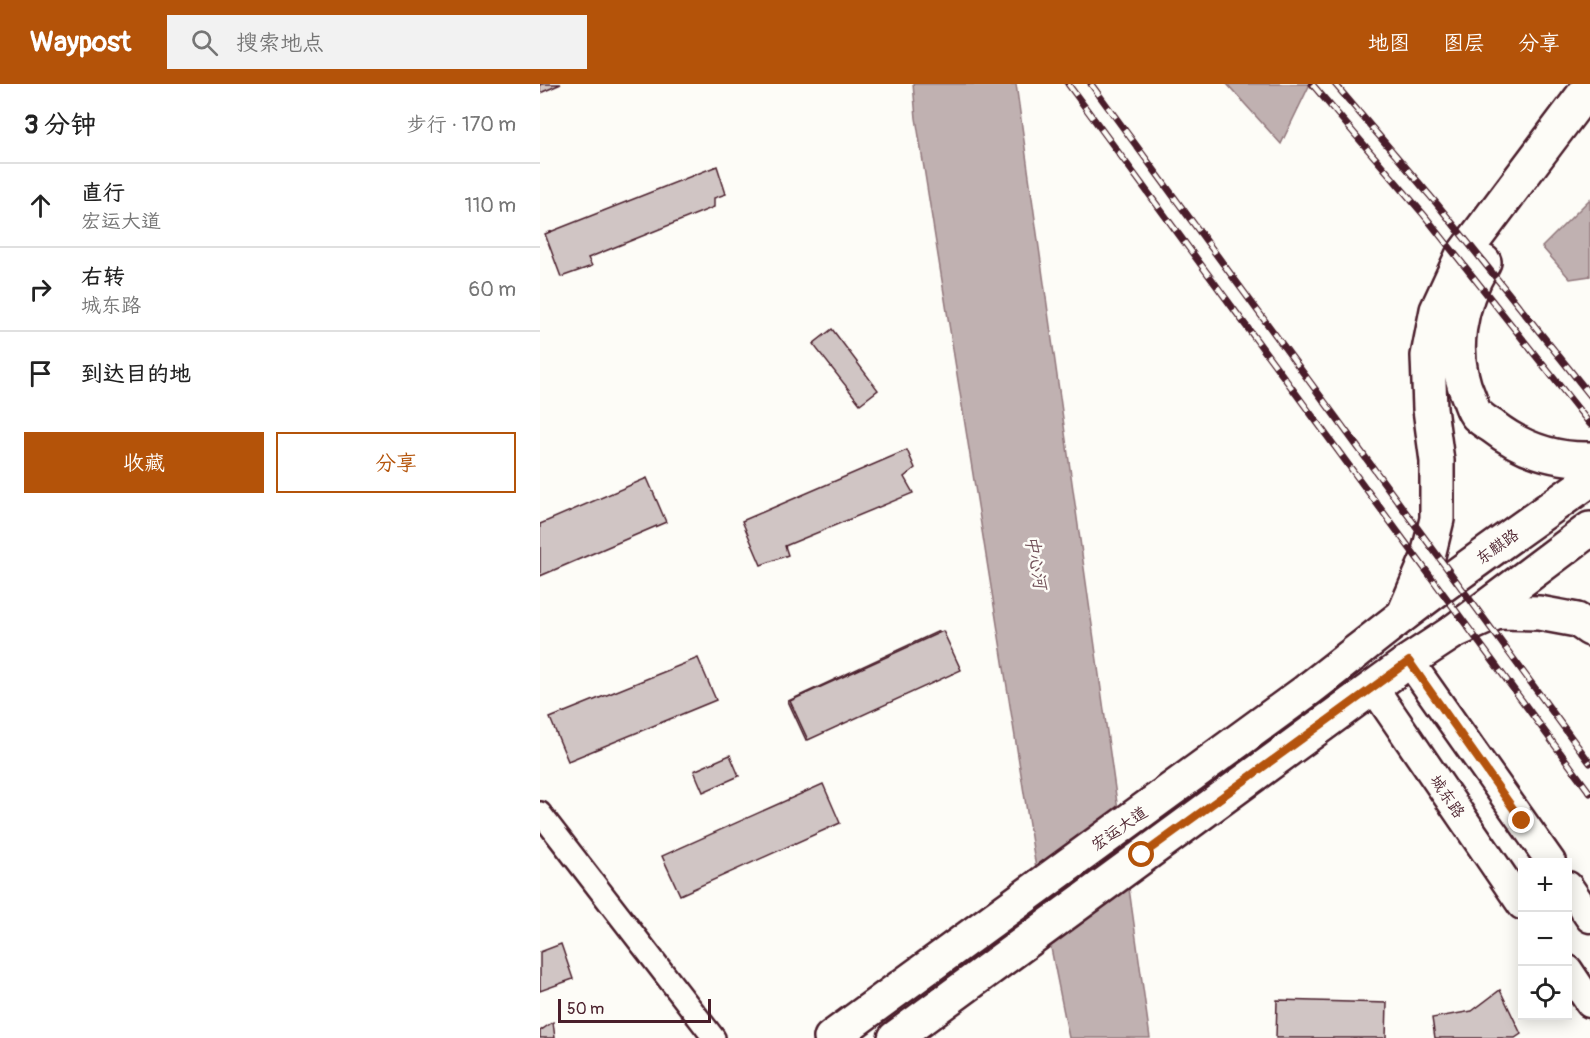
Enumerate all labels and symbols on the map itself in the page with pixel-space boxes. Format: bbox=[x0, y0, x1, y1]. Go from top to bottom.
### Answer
street label: 东麒路 bbox=[1472, 525, 1523, 569]
water label: 中心河 bbox=[1019, 534, 1052, 594]
street label: 城东路 bbox=[1425, 771, 1469, 822]
street label: 宏运大道 bbox=[1088, 802, 1152, 855]
route end bbox=[1508, 807, 1534, 833]
route start bbox=[1128, 841, 1154, 867]
scale bar bbox=[558, 996, 711, 1024]

